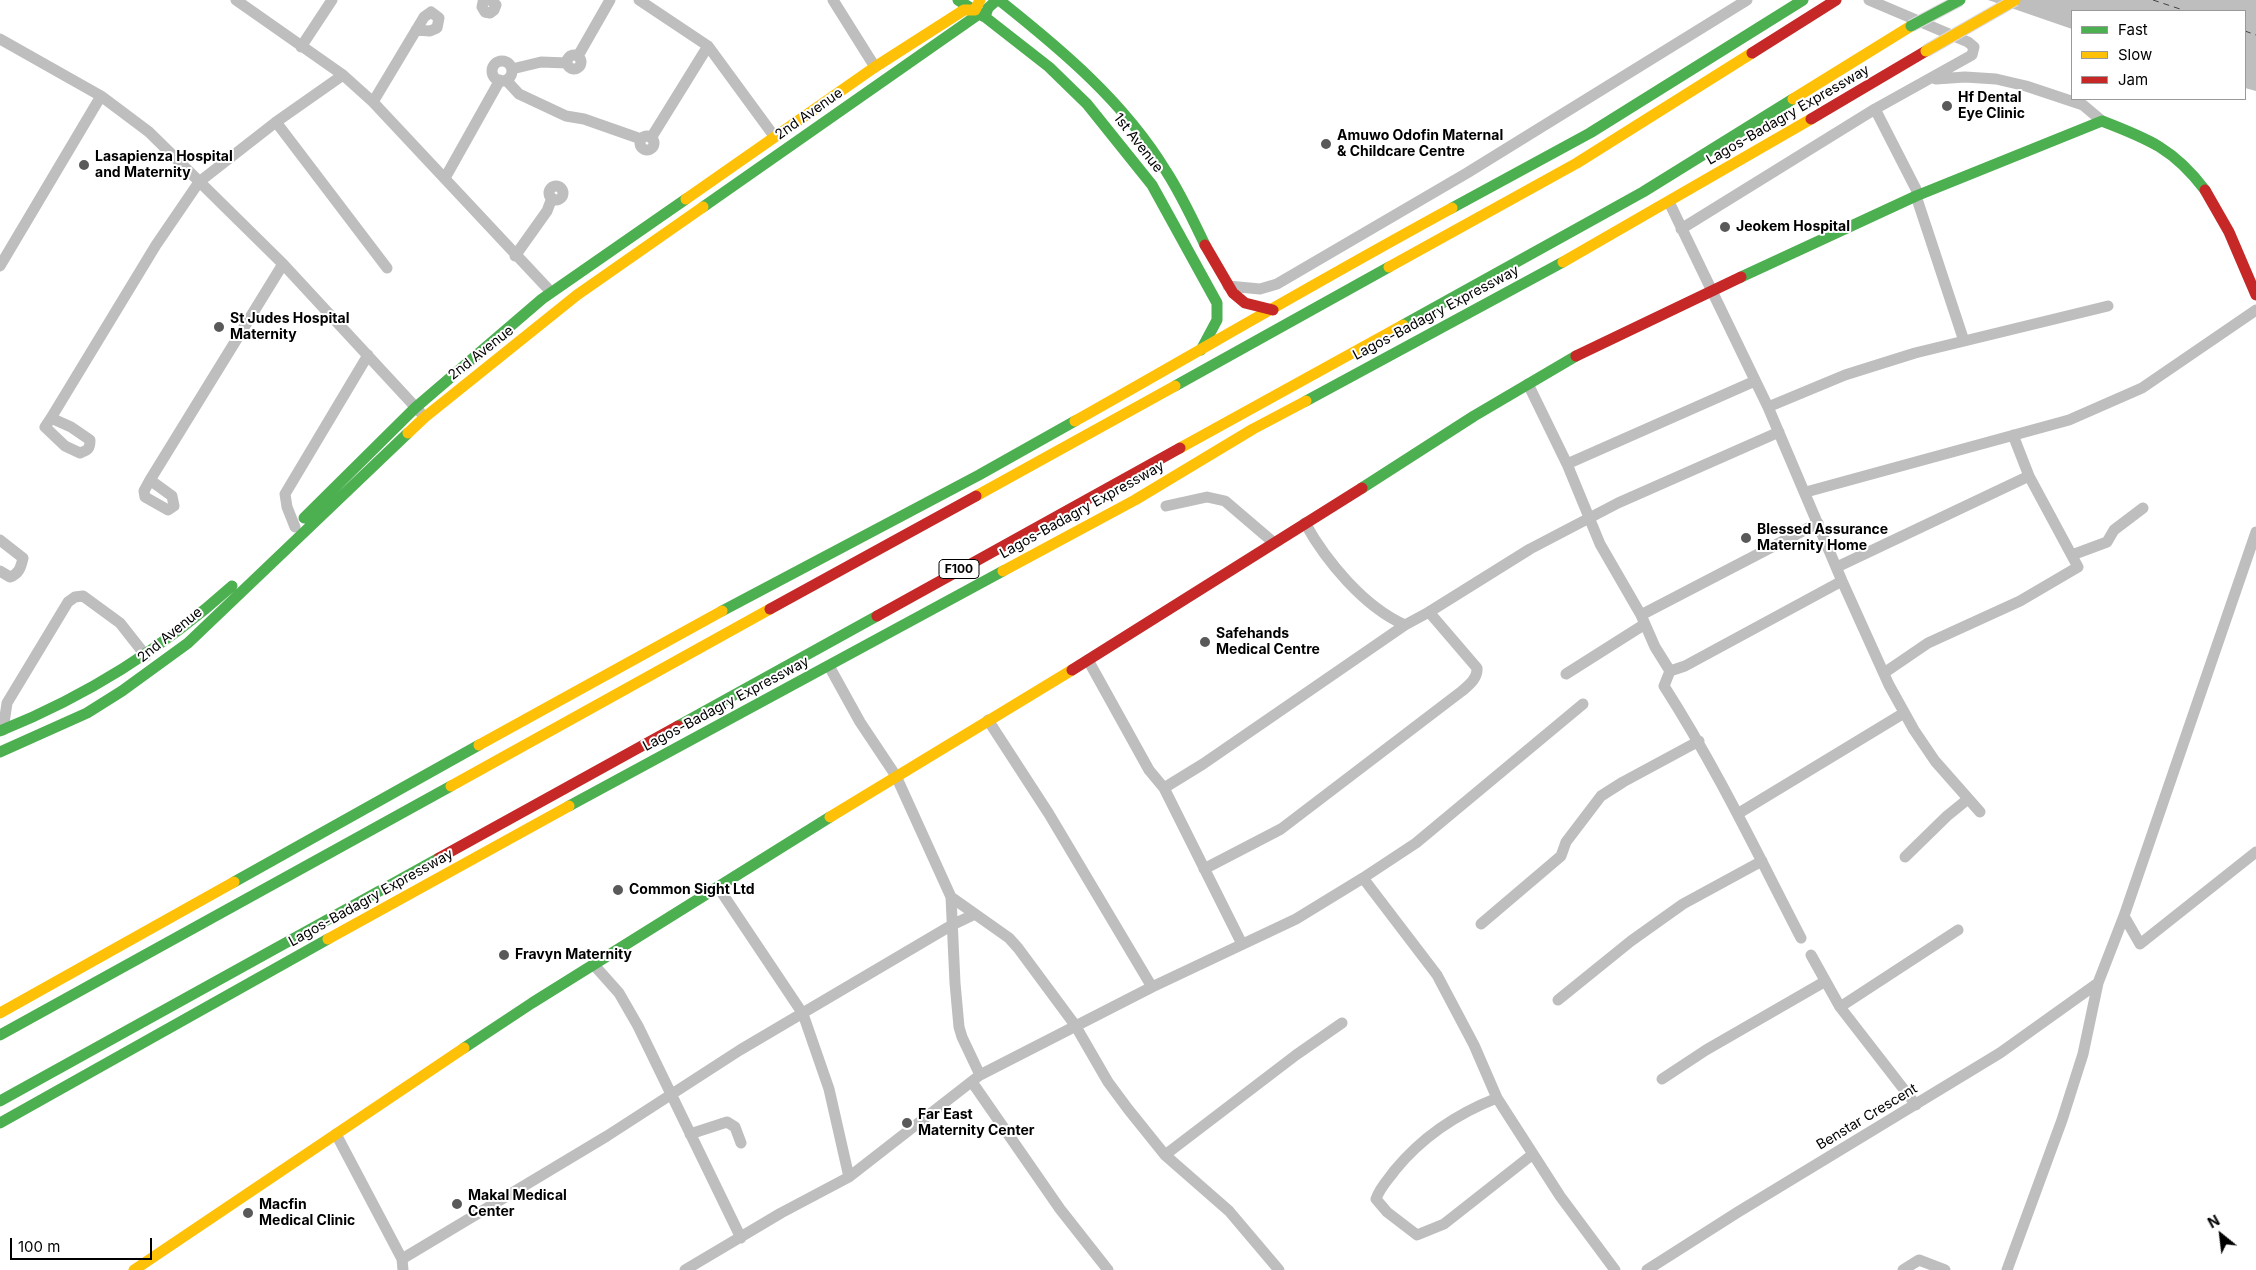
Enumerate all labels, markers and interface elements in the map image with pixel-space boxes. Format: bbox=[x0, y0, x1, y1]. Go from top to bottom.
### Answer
legend bbox=[2071, 10, 2246, 100]
text: Fast bbox=[2118, 20, 2148, 39]
text: Slow bbox=[2118, 45, 2152, 64]
street label: Lagos-Badagry Expressway bbox=[1703, 61, 1873, 169]
text: Jam bbox=[2118, 70, 2148, 89]
street label: 2nd Avenue bbox=[772, 85, 846, 143]
place label: Hf Dental Eye Clinic bbox=[1958, 90, 2025, 122]
marker: Hf Dental Eye Clinic bbox=[1940, 99, 1954, 113]
street label: 1st Avenue bbox=[1110, 110, 1166, 176]
place label: Amuwo Odofin Maternal & Childcare Centre bbox=[1337, 128, 1503, 160]
marker: Amuwo Odofin Maternal & Childcare Centre bbox=[1319, 137, 1333, 151]
place label: Lasapienza Hospital and Maternity bbox=[95, 149, 233, 182]
marker: Lasapienza Hospital and Maternity bbox=[77, 158, 91, 172]
place label: Jeokem Hospital bbox=[1736, 219, 1850, 235]
marker: Jeokem Hospital bbox=[1718, 220, 1732, 234]
street label: Lagos-Badagry Expressway bbox=[1350, 262, 1522, 364]
place label: St Judes Hospital Maternity bbox=[230, 311, 349, 344]
marker: St Judes Hospital Maternity bbox=[212, 320, 226, 334]
street label: 2nd Avenue bbox=[445, 322, 517, 384]
street label: Lagos-Badagry Expressway bbox=[997, 458, 1167, 562]
place label: Blessed Assurance Maternity Home bbox=[1757, 522, 1888, 554]
marker: Blessed Assurance Maternity Home bbox=[1739, 531, 1753, 545]
road number: F100 bbox=[939, 560, 979, 578]
street label: 2nd Avenue bbox=[134, 604, 206, 666]
place label: Safehands Medical Centre bbox=[1216, 626, 1320, 658]
marker: Safehands Medical Centre bbox=[1198, 635, 1212, 649]
street label: Lagos-Badagry Expressway bbox=[640, 653, 812, 755]
street label: Lagos-Badagry Expressway bbox=[286, 846, 456, 950]
place label: Common Sight Ltd bbox=[629, 882, 754, 898]
marker: Common Sight Ltd bbox=[611, 883, 625, 897]
place label: Fravyn Maternity bbox=[515, 947, 632, 963]
marker: Fravyn Maternity bbox=[497, 948, 511, 962]
street label: Benstar Crescent bbox=[1814, 1080, 1920, 1154]
place label: Far East Maternity Center bbox=[918, 1107, 1034, 1140]
marker: Far East Maternity Center bbox=[900, 1116, 914, 1130]
place label: Makal Medical Center bbox=[468, 1188, 567, 1220]
place label: Macfin Medical Clinic bbox=[259, 1197, 355, 1230]
marker: Makal Medical Center bbox=[450, 1197, 464, 1211]
marker: Macfin Medical Clinic bbox=[241, 1206, 255, 1220]
north arrow bbox=[2196, 1210, 2246, 1260]
text: N bbox=[2205, 1211, 2222, 1231]
scale bar bbox=[12, 1228, 155, 1260]
text: 100 m bbox=[18, 1237, 60, 1256]

